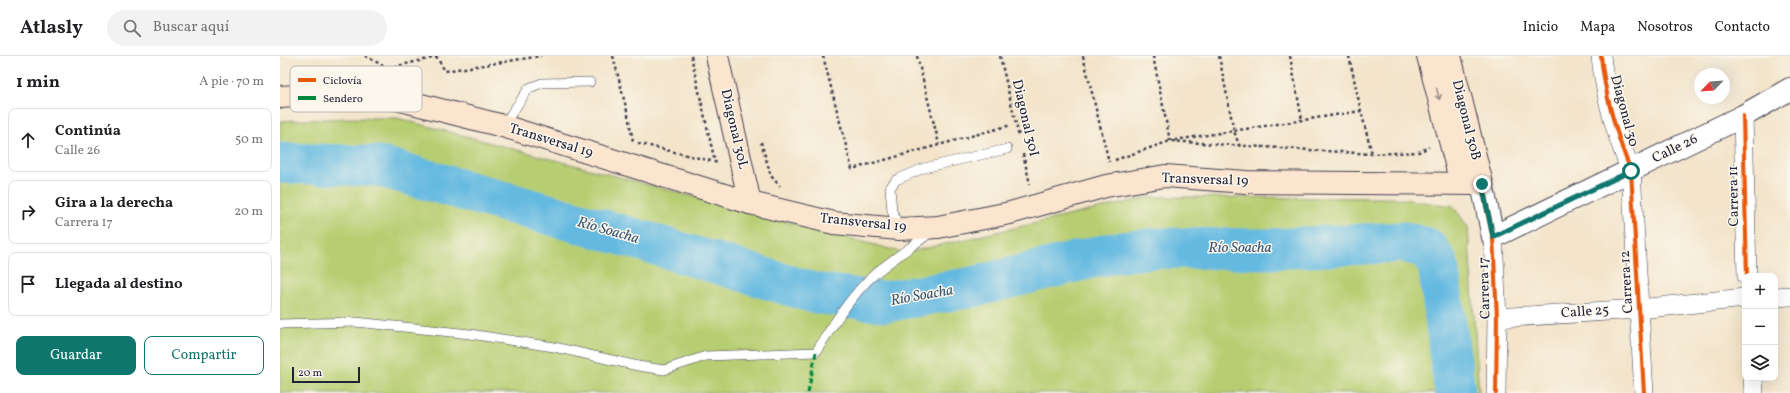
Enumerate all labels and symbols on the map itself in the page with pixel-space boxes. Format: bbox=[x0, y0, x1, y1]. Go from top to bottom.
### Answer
legend bbox=[290, 66, 422, 112]
north arrow bbox=[1694, 68, 1730, 104]
street label: Diagonal 30 bbox=[1605, 73, 1643, 149]
text: Ciclovía bbox=[323, 74, 362, 89]
street label: Diagonal 30I bbox=[1007, 78, 1043, 158]
street label: Diagonal 30B bbox=[1447, 78, 1485, 162]
street label: Diagonal 30L bbox=[716, 87, 752, 171]
one-way arrow bbox=[1435, 87, 1442, 100]
text: Sendero bbox=[323, 92, 363, 107]
street label: Transversal 19 bbox=[507, 119, 595, 163]
street label: Calle 26 bbox=[1649, 130, 1701, 168]
route start bbox=[1622, 162, 1640, 180]
street label: Carrera 11 bbox=[1724, 165, 1744, 227]
street label: Transversal 19 bbox=[1161, 169, 1249, 191]
route end bbox=[1473, 175, 1491, 193]
street label: Transversal 19 bbox=[819, 209, 907, 237]
water label: Río Soacha bbox=[575, 212, 641, 250]
water label: Río Soacha bbox=[1208, 238, 1272, 259]
street label: Carrera 12 bbox=[1616, 250, 1638, 314]
street label: Carrera 17 bbox=[1474, 256, 1496, 319]
water label: Río Soacha bbox=[889, 280, 955, 312]
street label: Calle 25 bbox=[1560, 301, 1610, 323]
scale bar bbox=[292, 365, 360, 384]

